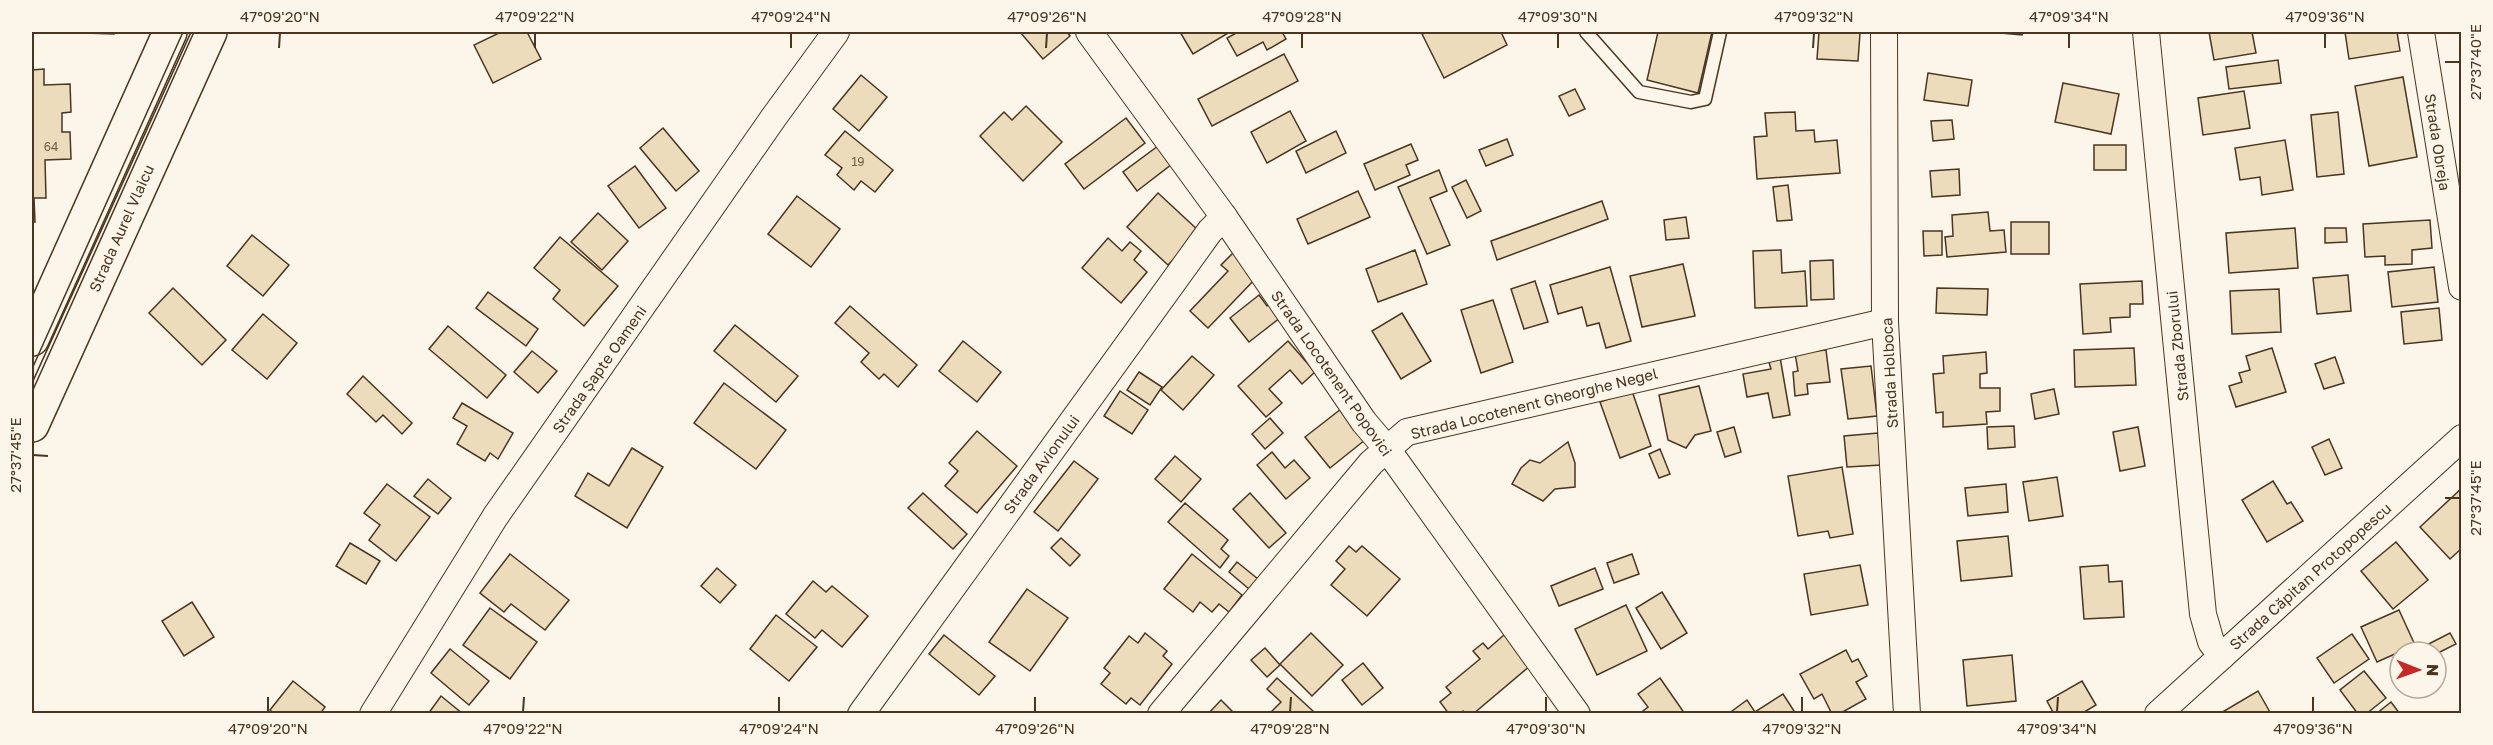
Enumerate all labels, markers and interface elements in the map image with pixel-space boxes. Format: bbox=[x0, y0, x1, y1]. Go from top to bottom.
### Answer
text: 47°09'20"N bbox=[240, 7, 320, 25]
text: 47°09'22"N bbox=[495, 7, 575, 25]
text: 47°09'24"N bbox=[751, 7, 831, 25]
text: 47°09'26"N bbox=[1007, 7, 1087, 25]
text: 47°09'28"N bbox=[1262, 7, 1342, 25]
text: 47°09'30"N bbox=[1518, 7, 1598, 25]
text: 47°09'32"N bbox=[1774, 7, 1854, 25]
text: 47°09'34"N bbox=[2029, 7, 2109, 25]
text: 47°09'36"N bbox=[2285, 7, 2365, 25]
text: 27°37'40"E bbox=[2466, 24, 2484, 100]
street label: Strada Obreja bbox=[2421, 92, 2455, 192]
house number: 64 bbox=[44, 139, 58, 154]
house number: 19 bbox=[851, 154, 865, 169]
street label: Strada Aurel Vlaicu bbox=[85, 162, 157, 294]
street label: Strada Locotenent Popovici bbox=[1268, 287, 1396, 459]
street label: Strada Zborului bbox=[2162, 290, 2192, 402]
street label: Strada Șapte Oameni bbox=[548, 302, 650, 436]
street label: Strada Holboca bbox=[1877, 317, 1901, 429]
street label: Strada Locotenent Gheorghe Negel bbox=[1409, 364, 1660, 442]
street label: Strada Avionului bbox=[999, 411, 1083, 517]
text: 27°37'45"E bbox=[6, 417, 24, 493]
text: 27°37'45"E bbox=[2466, 460, 2484, 536]
street label: Strada Căpitan Protopopescu bbox=[2226, 499, 2394, 653]
north arrow bbox=[2388, 640, 2448, 700]
text: N bbox=[2423, 664, 2443, 677]
text: 47°09'20"N bbox=[228, 719, 308, 737]
text: 47°09'22"N bbox=[483, 719, 563, 737]
text: 47°09'24"N bbox=[739, 719, 819, 737]
text: 47°09'26"N bbox=[995, 719, 1075, 737]
text: 47°09'28"N bbox=[1250, 719, 1330, 737]
text: 47°09'30"N bbox=[1506, 719, 1586, 737]
text: 47°09'32"N bbox=[1762, 719, 1842, 737]
text: 47°09'34"N bbox=[2017, 719, 2097, 737]
text: 47°09'36"N bbox=[2273, 719, 2353, 737]

